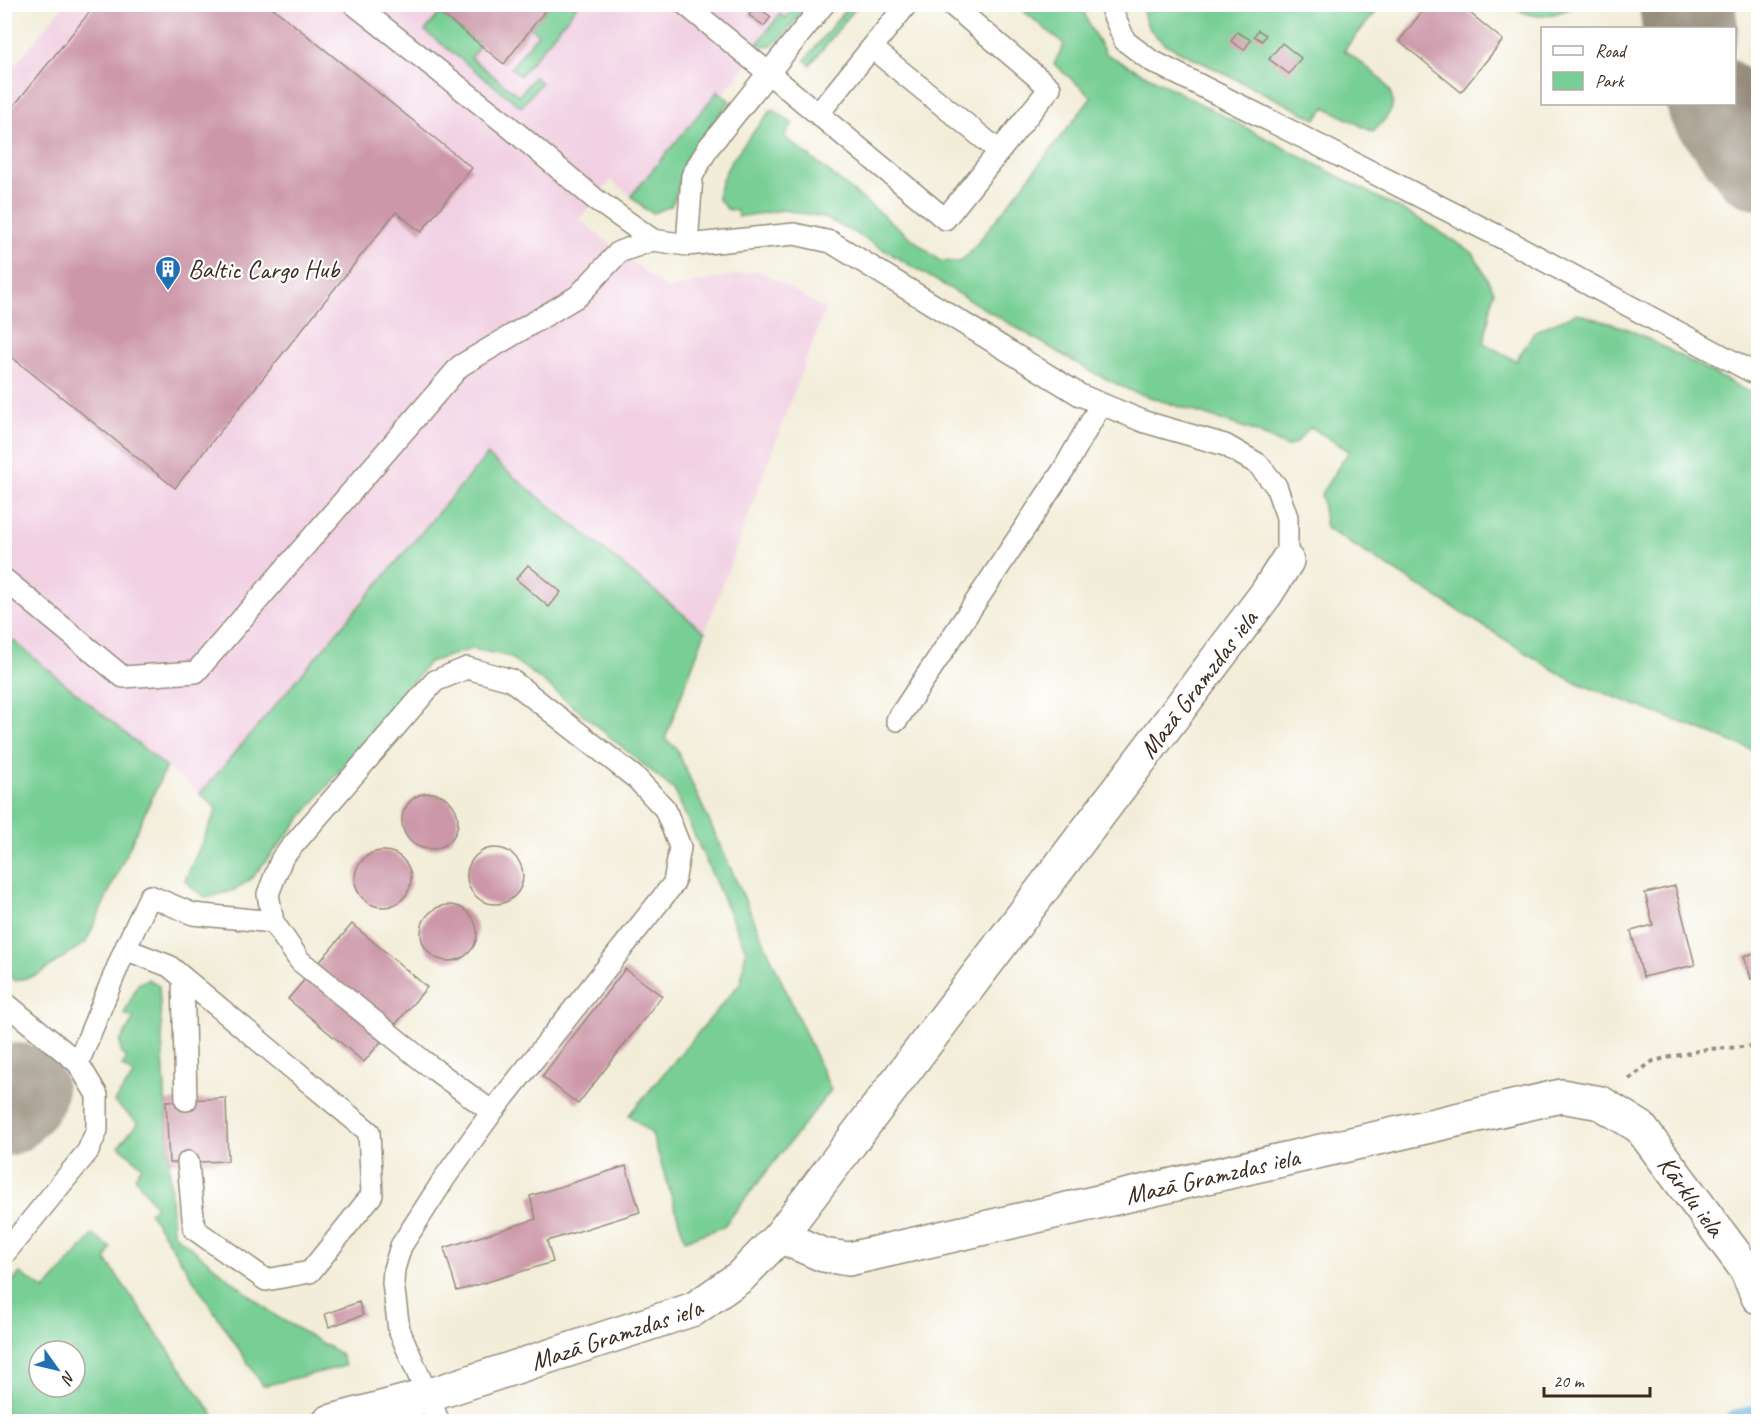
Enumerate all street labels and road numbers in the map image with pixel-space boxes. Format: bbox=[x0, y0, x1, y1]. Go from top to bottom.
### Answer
street label: Mazā Gramzdas iela bbox=[1132, 602, 1266, 765]
street label: Mazā Gramzdas iela bbox=[1122, 1140, 1304, 1212]
street label: Kārklu iela bbox=[1650, 1149, 1733, 1244]
street label: Mazā Gramzdas iela bbox=[527, 1291, 710, 1378]

